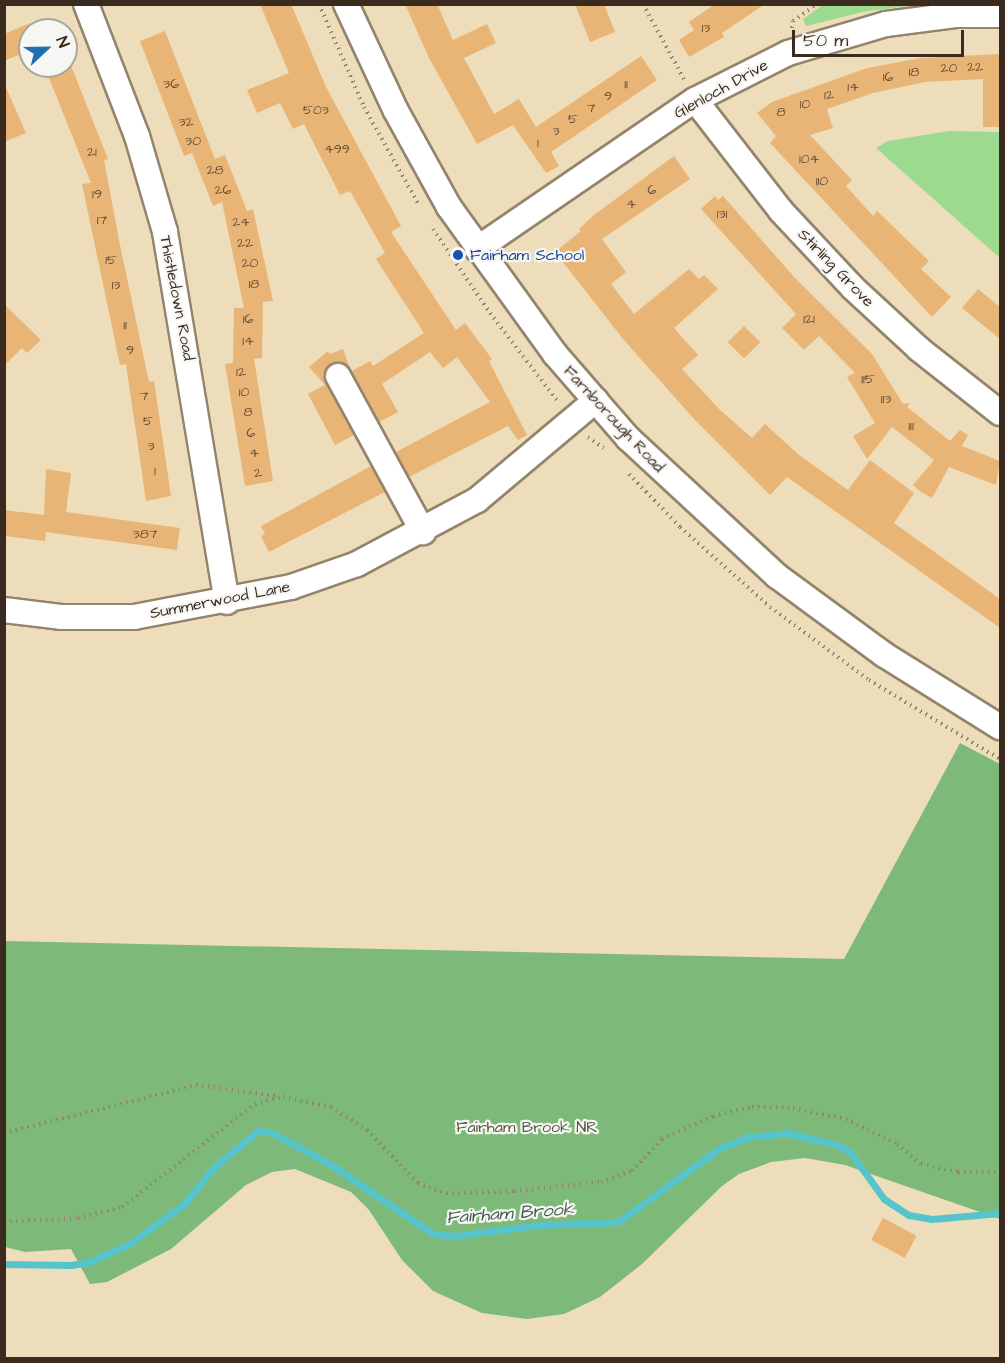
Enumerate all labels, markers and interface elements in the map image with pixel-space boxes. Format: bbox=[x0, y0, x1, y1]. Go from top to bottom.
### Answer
north arrow bbox=[18, 18, 78, 78]
scale bar bbox=[795, 18, 968, 56]
house number: 13 bbox=[702, 20, 710, 36]
text: 50 m bbox=[803, 28, 848, 53]
text: N bbox=[51, 33, 75, 51]
street label: Glenloch Drive bbox=[671, 55, 771, 123]
house number: 22 bbox=[967, 59, 983, 75]
house number: 20 bbox=[941, 60, 957, 76]
house number: 18 bbox=[909, 64, 919, 80]
house number: 16 bbox=[883, 69, 893, 85]
house number: 36 bbox=[163, 76, 179, 92]
house number: 11 bbox=[624, 76, 628, 92]
house number: 14 bbox=[847, 79, 859, 95]
house number: 12 bbox=[824, 87, 834, 103]
house number: 9 bbox=[604, 88, 612, 104]
house number: 10 bbox=[800, 96, 810, 112]
house number: 7 bbox=[587, 100, 595, 116]
house number: 503 bbox=[303, 102, 329, 118]
house number: 8 bbox=[776, 104, 786, 120]
house number: 5 bbox=[568, 111, 578, 127]
house number: 32 bbox=[178, 114, 194, 130]
house number: 3 bbox=[552, 123, 560, 139]
house number: 30 bbox=[185, 133, 201, 149]
house number: 1 bbox=[537, 135, 539, 151]
house number: 499 bbox=[324, 141, 350, 157]
house number: 21 bbox=[87, 144, 97, 160]
house number: 104 bbox=[799, 151, 819, 167]
house number: 28 bbox=[206, 162, 224, 178]
house number: 110 bbox=[816, 173, 828, 189]
house number: 26 bbox=[215, 182, 231, 198]
house number: 6 bbox=[648, 182, 656, 198]
house number: 19 bbox=[92, 186, 102, 202]
house number: 4 bbox=[626, 196, 636, 212]
house number: 131 bbox=[717, 206, 727, 222]
house number: 17 bbox=[97, 212, 107, 228]
house number: 24 bbox=[232, 214, 250, 230]
street label: Stirling Grove bbox=[794, 225, 878, 311]
street label: Thistledown Road bbox=[155, 234, 199, 362]
house number: 22 bbox=[237, 235, 253, 251]
place label: Fairham School bbox=[470, 245, 584, 265]
marker: Fairham School bbox=[451, 248, 465, 262]
house number: 15 bbox=[105, 252, 117, 268]
house number: 20 bbox=[242, 255, 258, 271]
house number: 18 bbox=[249, 276, 259, 292]
house number: 13 bbox=[112, 277, 120, 293]
house number: 16 bbox=[243, 311, 253, 327]
house number: 121 bbox=[803, 311, 815, 327]
house number: 11 bbox=[123, 317, 127, 333]
house number: 14 bbox=[242, 333, 254, 349]
house number: 9 bbox=[126, 342, 134, 358]
street label: Farnborough Road bbox=[559, 362, 669, 476]
house number: 12 bbox=[236, 364, 246, 380]
house number: 115 bbox=[861, 371, 875, 387]
house number: 10 bbox=[239, 384, 249, 400]
house number: 7 bbox=[140, 388, 148, 404]
house number: 113 bbox=[881, 391, 891, 407]
house number: 8 bbox=[243, 404, 253, 420]
house number: 5 bbox=[143, 413, 153, 429]
house number: 111 bbox=[908, 418, 914, 434]
house number: 6 bbox=[247, 425, 255, 441]
house number: 3 bbox=[147, 438, 155, 454]
house number: 4 bbox=[249, 445, 259, 461]
house number: 1 bbox=[154, 463, 156, 479]
house number: 2 bbox=[254, 465, 262, 481]
house number: 387 bbox=[133, 526, 157, 542]
street label: Summerwood Lane bbox=[148, 577, 292, 623]
park label: Fairham Brook NR bbox=[456, 1117, 598, 1137]
water label: Fairham Brook bbox=[446, 1199, 574, 1229]

